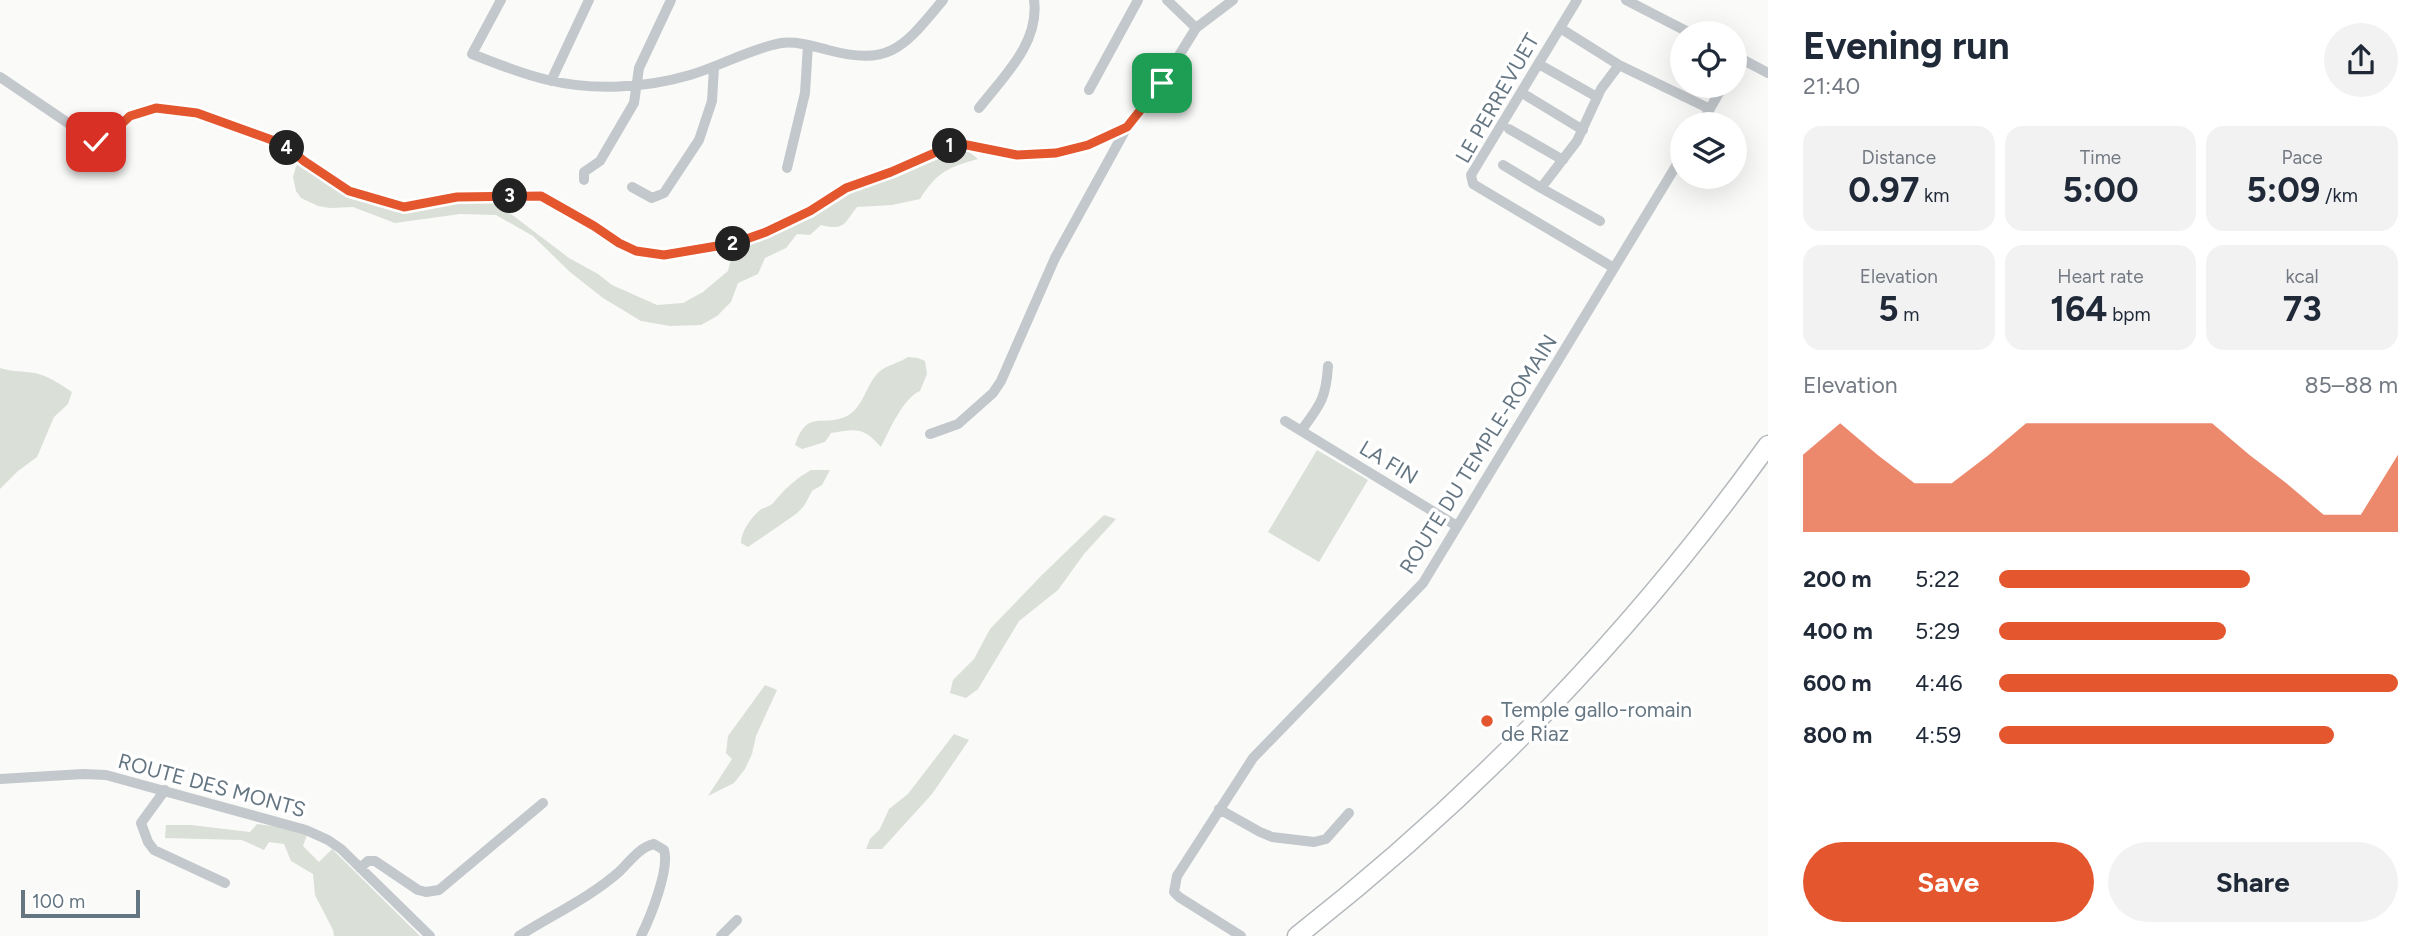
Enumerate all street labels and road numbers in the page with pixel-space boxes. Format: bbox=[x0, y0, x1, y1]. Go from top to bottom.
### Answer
street label: LE PERREVUET bbox=[1450, 28, 1544, 167]
street label: ROUTE DU TEMPLE-ROMAIN bbox=[1394, 330, 1562, 578]
street label: LA FIN bbox=[1355, 435, 1423, 489]
street label: ROUTE DES MONTS bbox=[116, 748, 308, 822]

